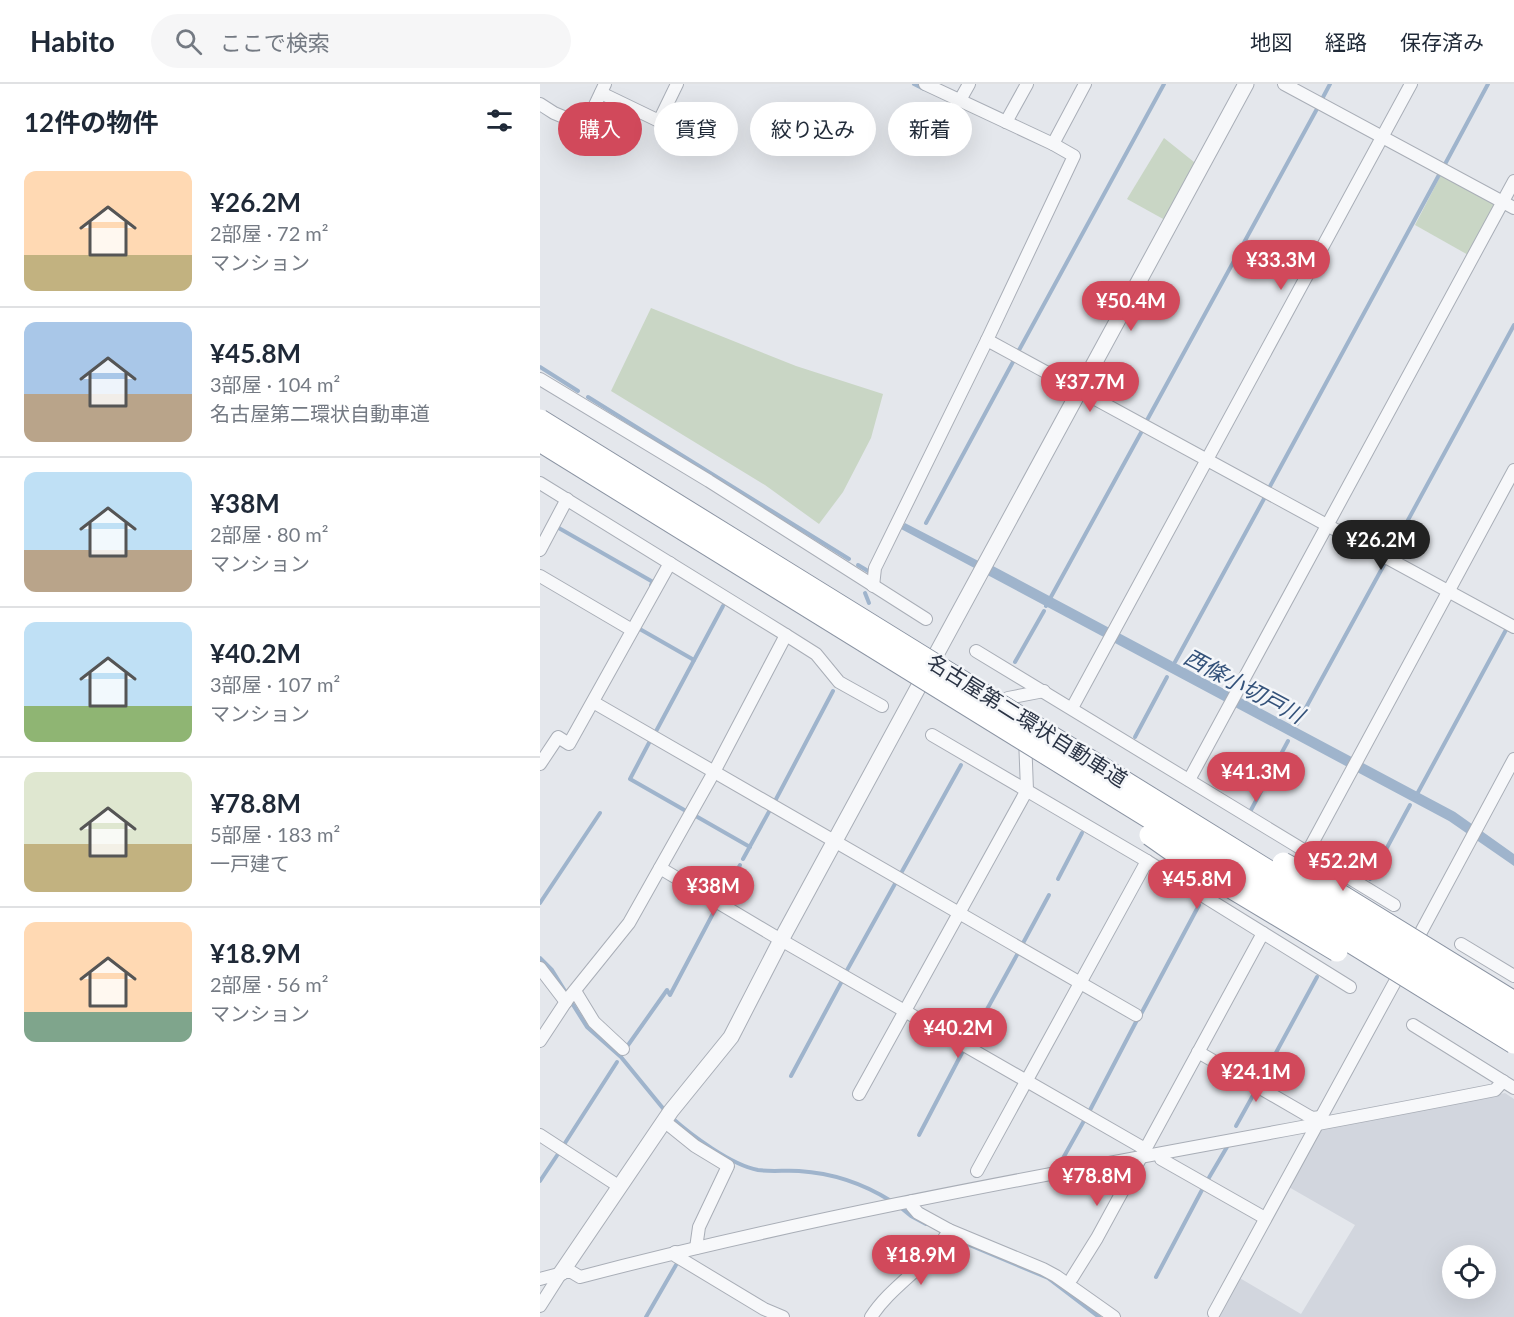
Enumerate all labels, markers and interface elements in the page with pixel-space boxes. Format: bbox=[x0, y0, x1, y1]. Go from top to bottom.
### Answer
search box bbox=[151, 14, 571, 68]
text: Habito bbox=[30, 24, 115, 58]
icon: search bbox=[172, 25, 205, 58]
text: ここで検索 bbox=[220, 29, 330, 56]
text: 地図 bbox=[1250, 29, 1292, 54]
text: 経路 bbox=[1325, 29, 1367, 54]
text: 保存済み bbox=[1400, 29, 1484, 54]
chip: 購入 bbox=[558, 102, 642, 156]
chip: 賃貸 bbox=[654, 102, 738, 156]
chip: 絞り込み bbox=[750, 102, 876, 156]
chip: 新着 bbox=[888, 102, 972, 156]
icon: filters bbox=[483, 104, 516, 137]
text: 12件の物件 bbox=[24, 106, 158, 138]
text: ¥26.2M bbox=[210, 186, 301, 218]
icon: home bbox=[72, 195, 144, 267]
text: 2部屋 · 72 m² bbox=[210, 221, 329, 245]
pin: ¥33.3M bbox=[1232, 240, 1330, 291]
text: ¥33.3M bbox=[1246, 247, 1316, 271]
text: マンション bbox=[210, 250, 310, 274]
pin: ¥50.4M bbox=[1082, 281, 1180, 332]
text: ¥50.4M bbox=[1096, 288, 1166, 312]
text: ¥45.8M bbox=[210, 337, 301, 369]
icon: home bbox=[72, 346, 144, 418]
pin: ¥37.7M bbox=[1041, 362, 1139, 413]
text: ¥37.7M bbox=[1055, 369, 1125, 393]
text: 3部屋 · 104 m² bbox=[210, 372, 340, 396]
text: 名古屋第二環状自動車道 bbox=[210, 401, 430, 425]
text: ¥38M bbox=[210, 487, 280, 519]
icon: home bbox=[72, 496, 144, 568]
pin: ¥26.2M bbox=[1332, 520, 1430, 571]
text: 2部屋 · 80 m² bbox=[210, 522, 329, 546]
text: ¥26.2M bbox=[1346, 527, 1416, 551]
text: マンション bbox=[210, 551, 310, 575]
text: ¥40.2M bbox=[210, 637, 301, 669]
water label: 西條小切戸川 bbox=[1180, 643, 1311, 729]
icon: home bbox=[72, 646, 144, 718]
street label: 名古屋第二環状自動車道 bbox=[923, 648, 1132, 792]
text: 3部屋 · 107 m² bbox=[210, 672, 340, 696]
text: マンション bbox=[210, 701, 310, 725]
pin: ¥41.3M bbox=[1207, 752, 1305, 803]
text: ¥41.3M bbox=[1221, 759, 1291, 783]
text: ¥78.8M bbox=[210, 787, 301, 819]
icon: home bbox=[72, 796, 144, 868]
text: 5部屋 · 183 m² bbox=[210, 822, 340, 846]
pin: ¥52.2M bbox=[1294, 841, 1392, 892]
text: ¥52.2M bbox=[1308, 848, 1378, 872]
text: 一戸建て bbox=[210, 851, 290, 875]
pin: ¥45.8M bbox=[1148, 859, 1246, 910]
pin: ¥38M bbox=[677, 866, 749, 917]
text: ¥45.8M bbox=[1162, 866, 1232, 890]
text: ¥38M bbox=[686, 873, 740, 897]
text: ¥18.9M bbox=[210, 937, 301, 969]
icon: home bbox=[72, 946, 144, 1018]
text: 2部屋 · 56 m² bbox=[210, 972, 329, 996]
text: マンション bbox=[210, 1001, 310, 1025]
pin: ¥40.2M bbox=[909, 1008, 1007, 1059]
text: ¥40.2M bbox=[923, 1015, 993, 1039]
pin: ¥24.1M bbox=[1207, 1052, 1305, 1103]
text: ¥24.1M bbox=[1221, 1059, 1291, 1083]
pin: ¥78.8M bbox=[1048, 1156, 1146, 1207]
text: ¥78.8M bbox=[1062, 1163, 1132, 1187]
pin: ¥18.9M bbox=[872, 1235, 970, 1286]
text: ¥18.9M bbox=[886, 1242, 956, 1266]
map controls bbox=[1442, 1245, 1496, 1299]
button: locate bbox=[1442, 1245, 1496, 1299]

